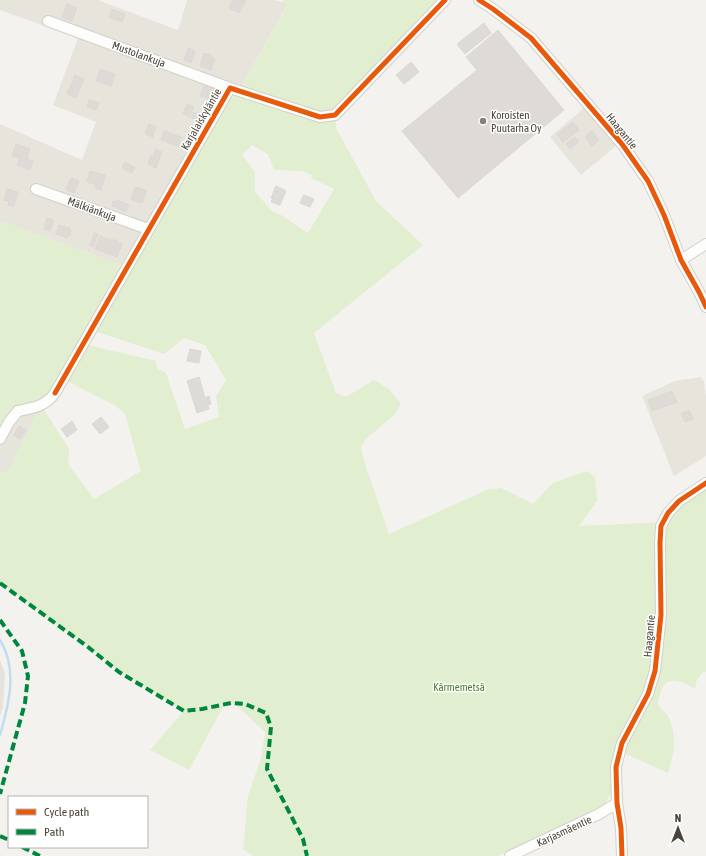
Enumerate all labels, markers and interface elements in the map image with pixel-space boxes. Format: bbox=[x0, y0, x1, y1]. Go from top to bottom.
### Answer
street label: Mustolankuja bbox=[111, 39, 167, 69]
street label: Karjalaiskyläntie bbox=[179, 86, 223, 152]
place label: Koroisten Puutarha Oy bbox=[491, 109, 542, 134]
street label: Haagantie bbox=[604, 111, 640, 151]
marker: Koroisten Puutarha Oy bbox=[478, 116, 488, 126]
street label: Mälkiänkuja bbox=[66, 195, 118, 223]
street label: Haagantie bbox=[641, 614, 657, 658]
park label: Kärmemetsä bbox=[433, 681, 485, 693]
legend bbox=[8, 796, 148, 848]
text: Cycle path bbox=[44, 805, 89, 819]
north arrow bbox=[658, 808, 698, 848]
text: N bbox=[675, 812, 681, 824]
street label: Karjasmäentie bbox=[535, 813, 593, 849]
text: Path bbox=[44, 825, 65, 839]

